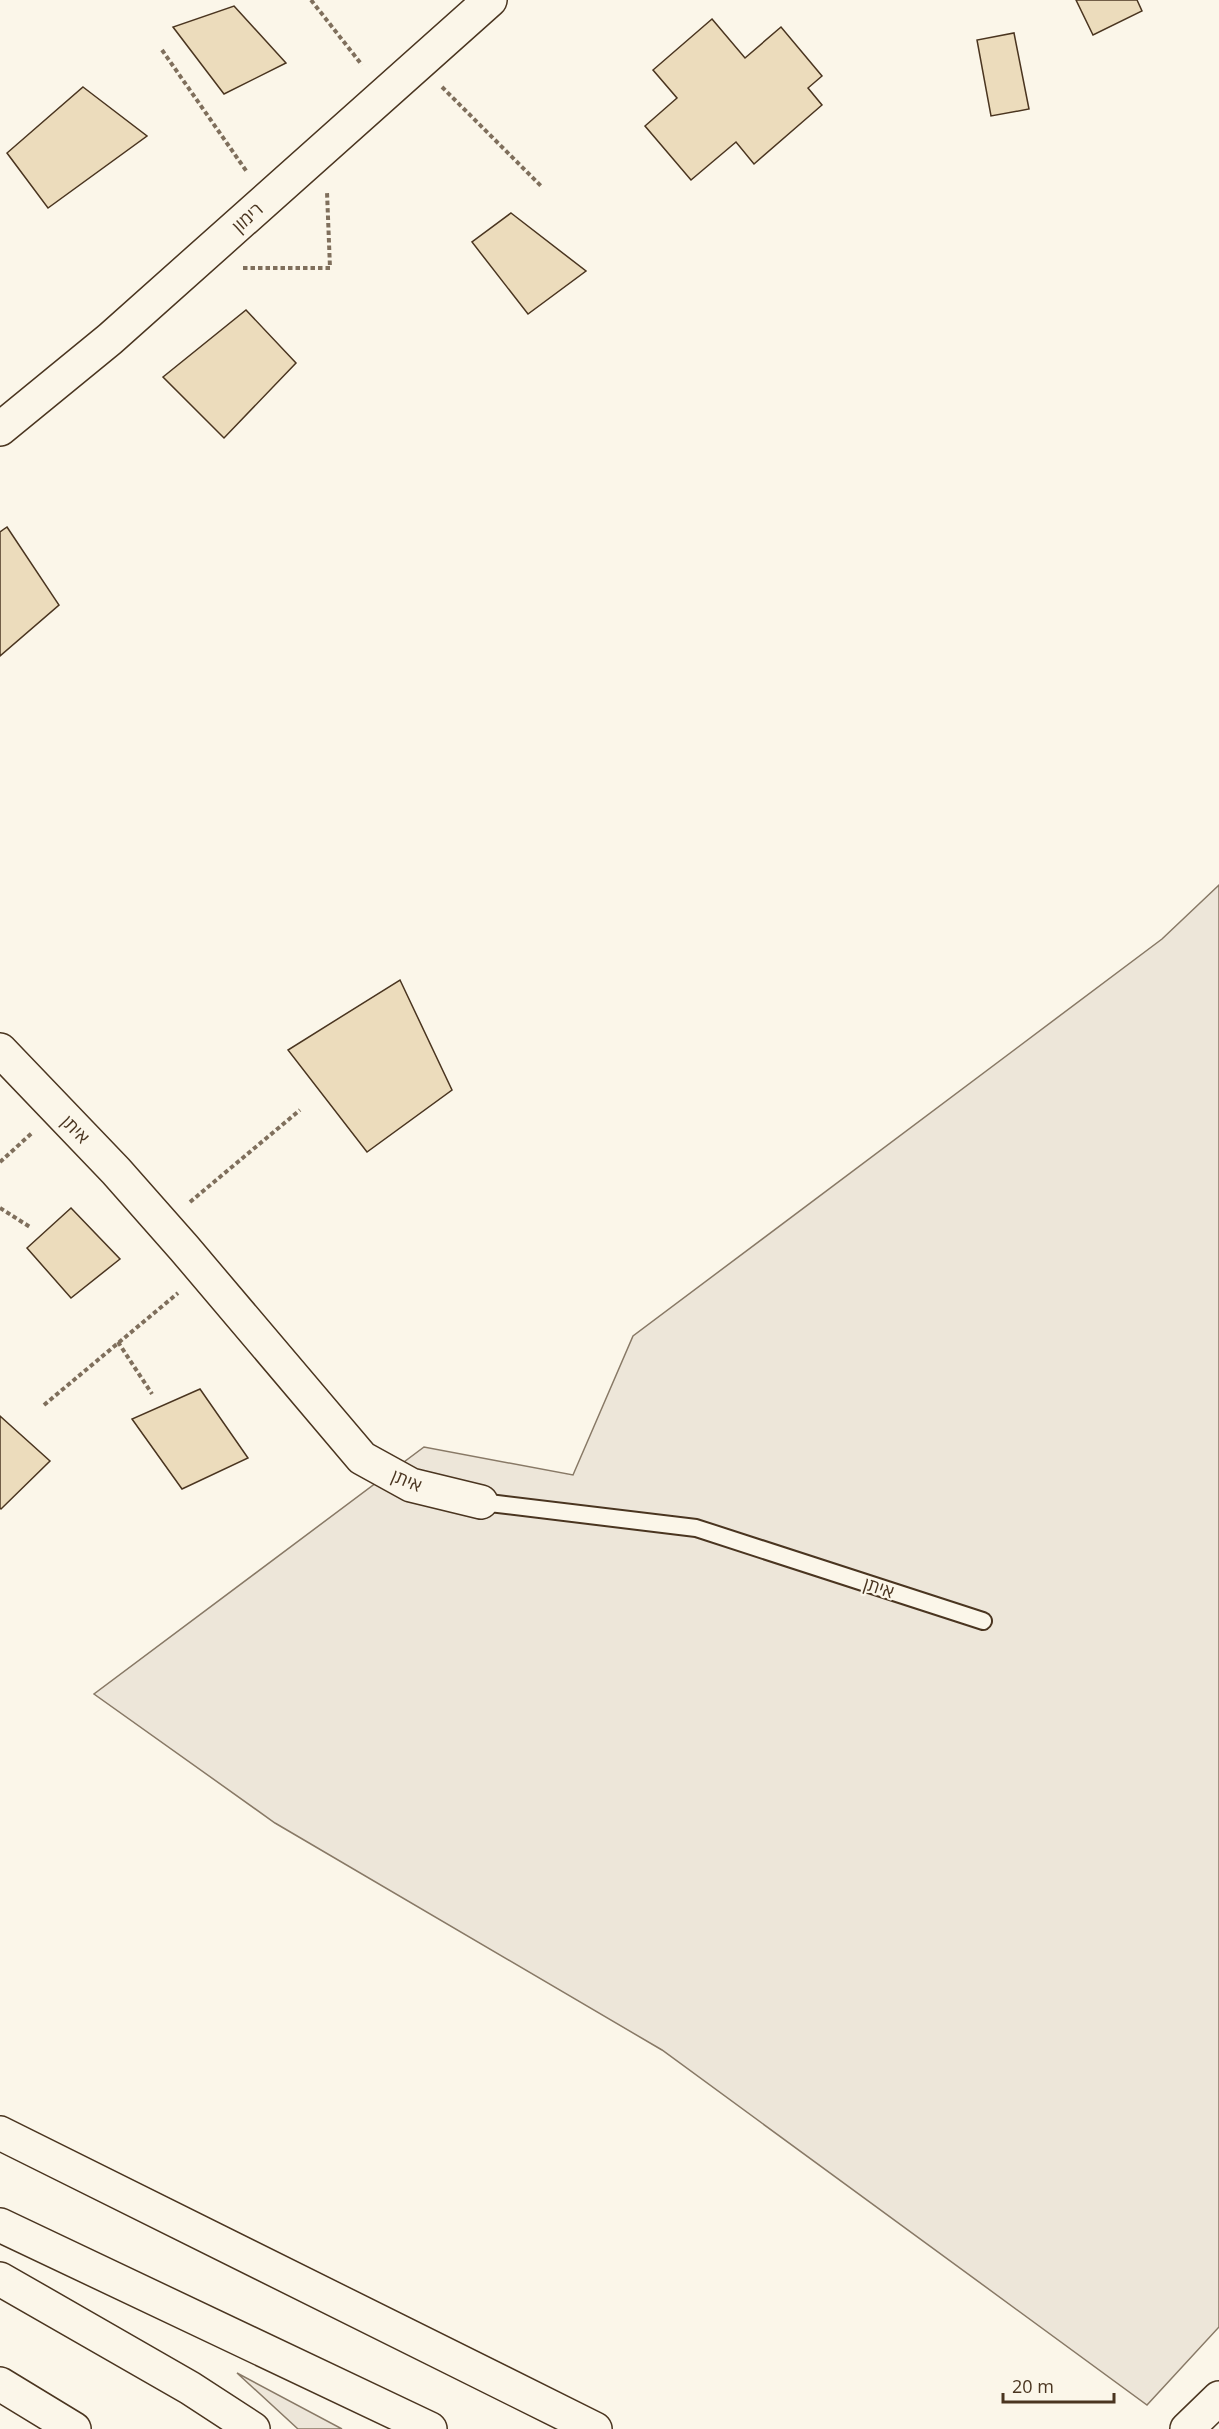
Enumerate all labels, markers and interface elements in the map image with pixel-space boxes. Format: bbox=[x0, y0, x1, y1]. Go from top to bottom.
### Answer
street label: רימון bbox=[227, 197, 267, 237]
street label: איתן bbox=[57, 1110, 95, 1148]
street label: איתן bbox=[388, 1463, 426, 1497]
street label: איתן bbox=[861, 1571, 897, 1603]
scale bar bbox=[1003, 2366, 1114, 2404]
text: 20 m bbox=[1012, 2374, 1054, 2398]

